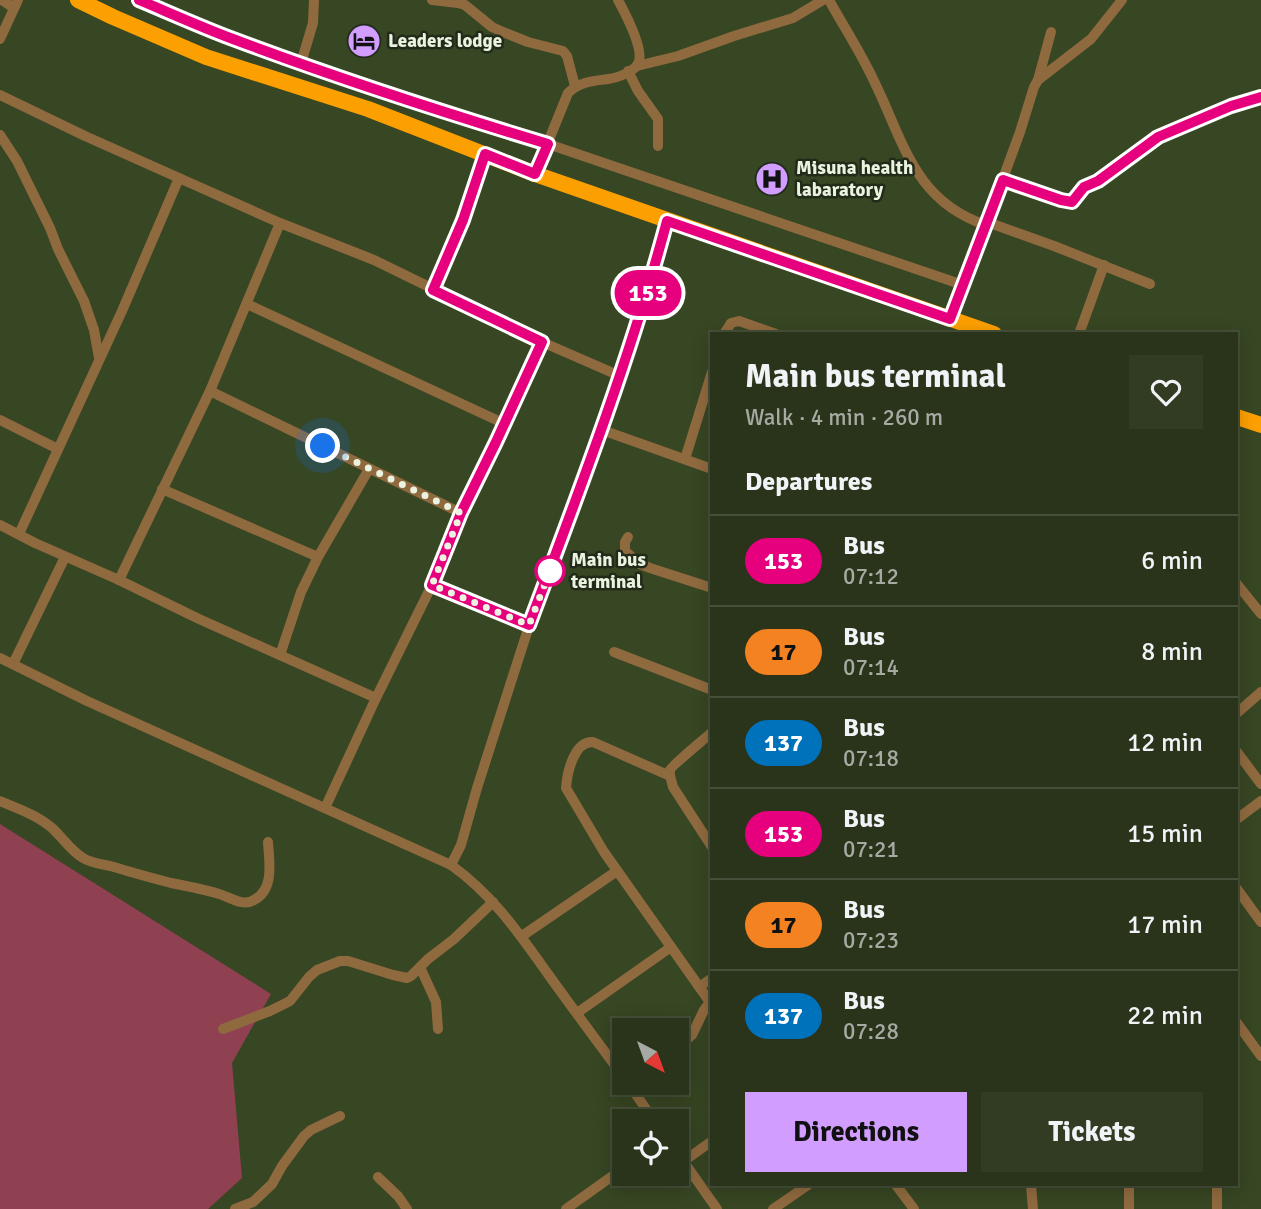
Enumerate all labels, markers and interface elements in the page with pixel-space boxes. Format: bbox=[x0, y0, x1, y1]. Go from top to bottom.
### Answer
hotel icon: Leaders lodge bbox=[345, 22, 383, 60]
place label: Leaders lodge bbox=[388, 29, 502, 53]
place label: Misuna health labaratory bbox=[796, 156, 913, 202]
hospital icon: Misuna health labaratory bbox=[753, 160, 791, 198]
line badge: 153 bbox=[608, 270, 688, 316]
text: 153 bbox=[629, 278, 667, 308]
button: heart bbox=[1129, 355, 1203, 429]
text: Main bus terminal bbox=[745, 356, 1006, 397]
text: Walk · 4 min · 260 m bbox=[745, 403, 943, 432]
your location bbox=[305, 428, 340, 463]
text: Departures bbox=[745, 466, 872, 498]
text: Bus bbox=[843, 530, 885, 562]
text: 6 min bbox=[1141, 545, 1203, 577]
text: 153 bbox=[764, 546, 803, 576]
place label: Main bus terminal bbox=[570, 548, 646, 594]
marker: Main bus terminal bbox=[535, 556, 565, 586]
text: 07:12 bbox=[843, 562, 899, 591]
text: Bus bbox=[843, 621, 885, 653]
text: 8 min bbox=[1141, 636, 1203, 668]
text: 17 bbox=[771, 637, 796, 667]
text: 07:14 bbox=[843, 653, 899, 682]
text: Bus bbox=[843, 712, 885, 744]
text: 12 min bbox=[1127, 727, 1203, 759]
text: 137 bbox=[764, 728, 803, 758]
text: 07:18 bbox=[843, 744, 899, 773]
text: Bus bbox=[843, 803, 885, 835]
text: 15 min bbox=[1127, 818, 1203, 850]
text: 153 bbox=[764, 819, 803, 849]
text: 07:21 bbox=[843, 835, 899, 864]
text: Bus bbox=[843, 894, 885, 926]
text: 17 min bbox=[1127, 909, 1203, 941]
text: 17 bbox=[771, 910, 796, 940]
text: 07:23 bbox=[843, 926, 899, 955]
text: Bus bbox=[843, 985, 885, 1017]
text: 22 min bbox=[1127, 1000, 1203, 1032]
text: 137 bbox=[764, 1001, 803, 1031]
text: 07:28 bbox=[843, 1017, 899, 1046]
north arrow bbox=[612, 1018, 690, 1096]
map controls bbox=[612, 1018, 689, 1186]
button: Directions bbox=[745, 1092, 967, 1172]
button: Tickets bbox=[981, 1092, 1203, 1172]
button: locate bbox=[612, 1109, 689, 1186]

